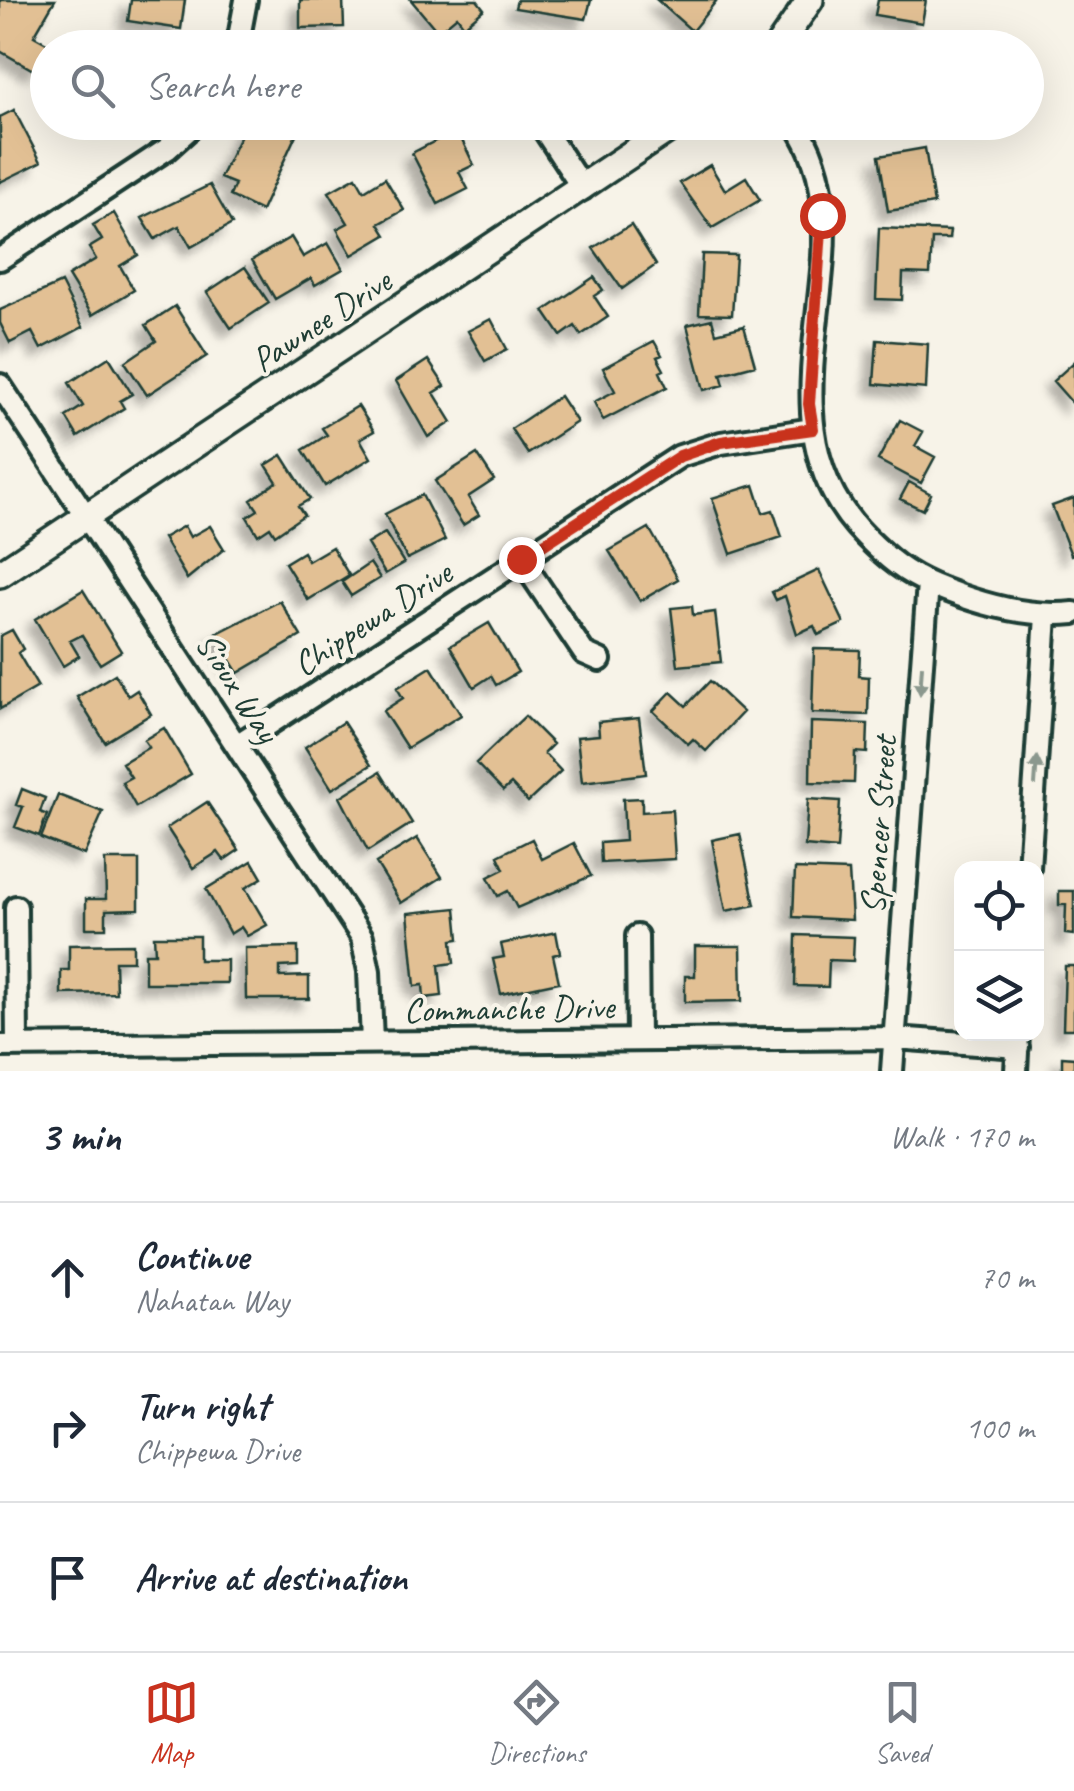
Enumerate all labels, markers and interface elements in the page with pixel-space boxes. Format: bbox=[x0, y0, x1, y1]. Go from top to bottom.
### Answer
search box bbox=[30, 30, 1044, 140]
icon: search bbox=[65, 58, 120, 113]
text: Search here bbox=[145, 62, 300, 109]
route start bbox=[800, 193, 846, 239]
street label: Pawnee Drive bbox=[243, 257, 402, 382]
route end bbox=[499, 537, 545, 583]
street label: Chippewa Drive bbox=[284, 549, 462, 686]
street label: Sioux Way bbox=[185, 624, 291, 753]
one-way arrow bbox=[913, 665, 929, 697]
street label: Spencer Street bbox=[850, 731, 907, 916]
one-way arrow bbox=[1028, 755, 1044, 787]
map controls bbox=[954, 861, 1044, 1041]
button: locate bbox=[954, 861, 1044, 951]
button: layers bbox=[954, 951, 1044, 1041]
street label: Commanche Drive bbox=[403, 984, 617, 1033]
text: 3 min bbox=[40, 1110, 120, 1163]
text: Walk · 170 m bbox=[890, 1116, 1034, 1157]
text: Continue bbox=[135, 1233, 249, 1280]
icon: ahead bbox=[40, 1250, 95, 1305]
text: 70 m bbox=[980, 1257, 1034, 1298]
text: Nahatan Way bbox=[135, 1280, 289, 1321]
text: Turn right bbox=[135, 1383, 269, 1430]
icon: right bbox=[40, 1400, 95, 1455]
text: 100 m bbox=[965, 1407, 1034, 1448]
text: Chippewa Drive bbox=[135, 1430, 300, 1471]
icon: arrive bbox=[40, 1550, 95, 1605]
text: Arrive at destination bbox=[135, 1554, 407, 1601]
tab: Map bbox=[144, 1675, 199, 1770]
tab: Directions bbox=[488, 1675, 586, 1770]
tab: Saved bbox=[875, 1675, 930, 1770]

